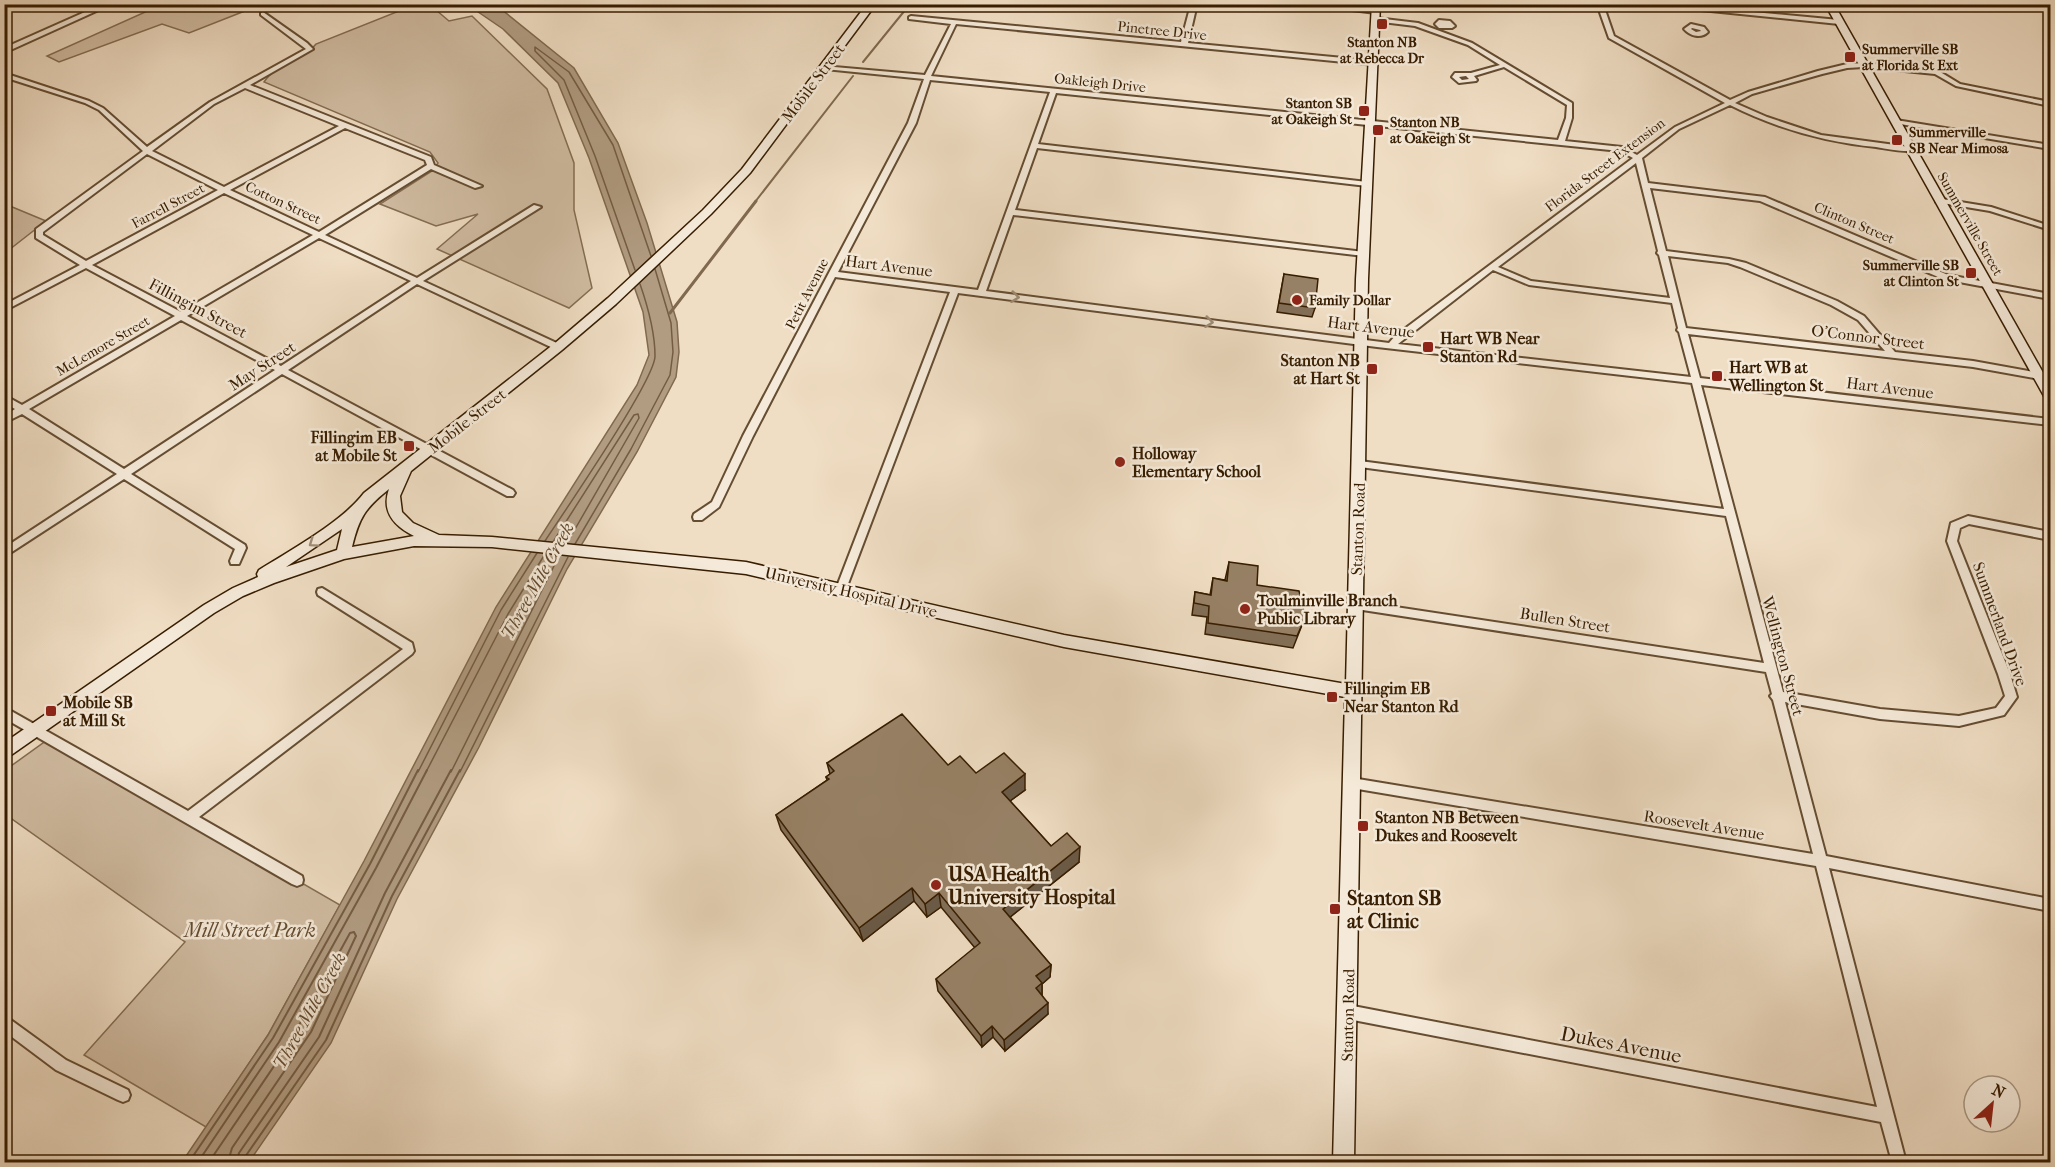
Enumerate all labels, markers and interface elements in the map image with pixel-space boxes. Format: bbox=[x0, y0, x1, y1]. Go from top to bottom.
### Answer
marker: Stanton NB at Rebecca Dr bbox=[1375, 17, 1389, 31]
street label: Pinetree Drive bbox=[1117, 18, 1207, 44]
place label: Stanton NB at Rebecca Dr bbox=[1340, 34, 1425, 67]
street label: Mobile Street bbox=[777, 40, 849, 126]
place label: Summerville SB at Florida St Ext bbox=[1862, 41, 1959, 74]
marker: Summerville SB at Florida St Ext bbox=[1843, 50, 1857, 64]
street label: Oakleigh Drive bbox=[1053, 70, 1147, 96]
place label: Stanton SB at Oakeigh St bbox=[1271, 95, 1353, 128]
marker: Stanton SB at Oakeigh St bbox=[1357, 104, 1371, 118]
place label: Stanton NB at Oakeigh St bbox=[1390, 114, 1472, 147]
street label: Florida Street Extension bbox=[1542, 114, 1668, 216]
marker: Stanton NB at Oakeigh St bbox=[1371, 123, 1385, 137]
place label: Summerville SB Near Mimosa bbox=[1909, 124, 2009, 157]
marker: Summerville SB Near Mimosa bbox=[1890, 133, 1904, 147]
street label: Summerville Street bbox=[1933, 169, 2007, 279]
street label: Cotton Street bbox=[242, 178, 324, 228]
street label: Farrell Street bbox=[129, 180, 207, 232]
street label: Clinton Street bbox=[1811, 198, 1897, 248]
street label: Hart Avenue bbox=[844, 251, 934, 281]
street label: Petit Avenue bbox=[782, 256, 832, 332]
place label: Summerville SB at Clinton St bbox=[1863, 257, 1960, 290]
marker: Summerville SB at Clinton St bbox=[1964, 266, 1978, 280]
street label: Fillingim Street bbox=[146, 274, 251, 342]
one-way arrow bbox=[1011, 291, 1020, 303]
place label: Family Dollar bbox=[1308, 292, 1392, 309]
marker: Family Dollar bbox=[1290, 293, 1304, 307]
street label: McLemore Street bbox=[53, 312, 153, 380]
street label: Hart Avenue bbox=[1326, 312, 1416, 342]
one-way arrow bbox=[1204, 315, 1213, 328]
street label: O'Connor Street bbox=[1810, 321, 1926, 353]
place label: Hart WB Near Stanton Rd bbox=[1440, 329, 1541, 366]
street label: May Street bbox=[225, 337, 299, 395]
marker: Hart WB Near Stanton Rd bbox=[1421, 340, 1435, 354]
place label: Stanton NB at Hart St bbox=[1280, 351, 1360, 388]
place label: Hart WB at Wellington St bbox=[1728, 358, 1824, 396]
marker: Stanton NB at Hart St bbox=[1365, 362, 1379, 376]
marker: Hart WB at Wellington St bbox=[1710, 369, 1724, 383]
street label: Hart Avenue bbox=[1845, 373, 1935, 403]
street label: Mobile Street bbox=[424, 385, 510, 457]
place label: Fillingim EB at Mobile St bbox=[310, 428, 397, 465]
marker: Fillingim EB at Mobile St bbox=[402, 439, 416, 453]
place label: Holloway Elementary School bbox=[1132, 444, 1261, 482]
marker: Holloway Elementary School bbox=[1113, 455, 1127, 469]
street label: Stanton Road bbox=[1347, 482, 1369, 576]
water label: Three Mile Creek bbox=[497, 519, 579, 643]
one-way arrow bbox=[309, 536, 320, 547]
street label: Summerland Drive bbox=[1969, 559, 2031, 689]
street label: University Hospital Drive bbox=[763, 563, 939, 621]
place label: Toulminville Branch Public Library bbox=[1256, 591, 1398, 629]
street label: Wellington Street bbox=[1758, 593, 1808, 718]
marker: Toulminville Branch Public Library bbox=[1238, 602, 1252, 616]
street label: Bullen Street bbox=[1519, 603, 1612, 637]
place label: Fillingim EB Near Stanton Rd bbox=[1343, 679, 1460, 716]
marker: Fillingim EB Near Stanton Rd bbox=[1325, 690, 1339, 704]
place label: Mobile SB at Mill St bbox=[62, 693, 133, 730]
marker: Mobile SB at Mill St bbox=[44, 704, 58, 718]
street label: Roosevelt Avenue bbox=[1642, 806, 1766, 844]
place label: Stanton NB Between Dukes and Roosevelt bbox=[1375, 808, 1519, 845]
marker: Stanton NB Between Dukes and Roosevelt bbox=[1356, 819, 1370, 833]
place label: USA Health University Hospital bbox=[947, 863, 1116, 909]
marker: USA Health University Hospital bbox=[929, 878, 943, 892]
place label: Stanton SB at Clinic bbox=[1347, 887, 1442, 933]
marker: Stanton SB at Clinic bbox=[1328, 902, 1342, 916]
park label: Mill Street Park bbox=[182, 919, 316, 942]
water label: Three Mile Creek bbox=[269, 949, 351, 1073]
street label: Stanton Road bbox=[1338, 968, 1358, 1061]
street label: Dukes Avenue bbox=[1559, 1022, 1684, 1068]
north arrow bbox=[1962, 1074, 2022, 1134]
text: N bbox=[1989, 1080, 2009, 1103]

